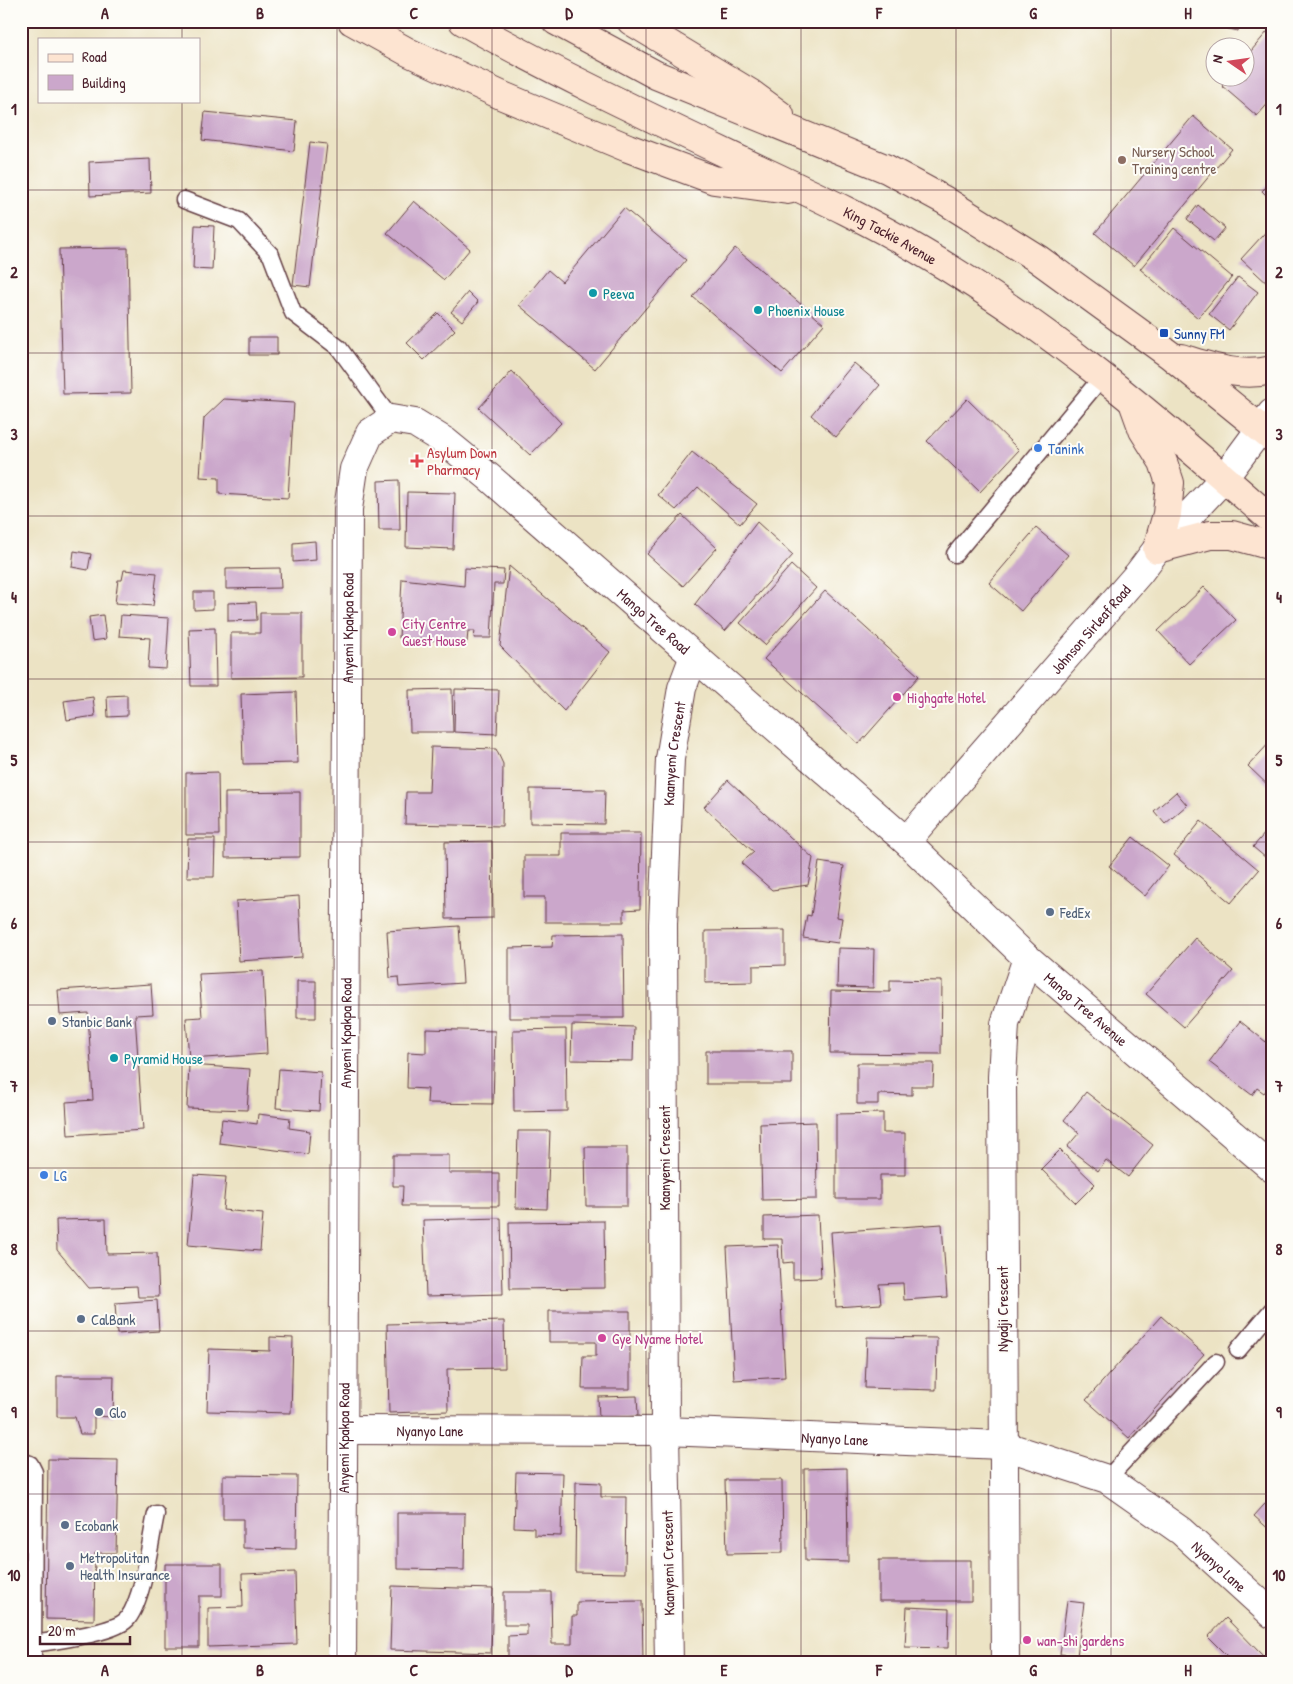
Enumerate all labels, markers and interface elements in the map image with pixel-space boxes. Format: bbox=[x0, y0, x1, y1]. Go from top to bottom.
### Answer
text: A bbox=[101, 2, 109, 24]
text: B bbox=[256, 2, 264, 24]
text: C bbox=[410, 2, 419, 24]
text: D bbox=[565, 2, 573, 24]
text: E bbox=[720, 2, 728, 24]
text: F bbox=[875, 2, 883, 24]
text: G bbox=[1029, 2, 1037, 24]
text: H bbox=[1184, 2, 1192, 24]
legend bbox=[38, 38, 200, 102]
north arrow bbox=[1206, 38, 1256, 88]
text: Road bbox=[82, 46, 107, 67]
text: N bbox=[1207, 53, 1227, 65]
text: Building bbox=[82, 72, 126, 93]
text: 1 bbox=[11, 98, 17, 120]
text: 1 bbox=[1276, 98, 1282, 120]
place label: Nursery School Training centre bbox=[1132, 141, 1217, 179]
marker: Nursery School Training centre bbox=[1116, 154, 1128, 166]
street label: King Tackie Avenue bbox=[840, 201, 941, 269]
text: 2 bbox=[10, 261, 18, 283]
text: 2 bbox=[1275, 261, 1283, 283]
place label: Peeva bbox=[603, 283, 634, 304]
marker: Peeva bbox=[587, 287, 599, 299]
place label: Phoenix House bbox=[768, 300, 845, 321]
marker: Phoenix House bbox=[752, 304, 764, 316]
place label: Sunny FM bbox=[1174, 323, 1225, 344]
marker: Sunny FM bbox=[1158, 327, 1170, 339]
text: 3 bbox=[10, 423, 18, 445]
text: 3 bbox=[1275, 423, 1283, 445]
place label: Tanink bbox=[1048, 438, 1084, 459]
place label: Asylum Down Pharmacy bbox=[427, 442, 497, 480]
marker: Tanink bbox=[1032, 442, 1044, 454]
marker: Asylum Down Pharmacy bbox=[411, 455, 423, 467]
street label: Anyemi Kpakpa Road bbox=[337, 573, 358, 683]
street label: Johnson Sirleaf Road bbox=[1046, 580, 1135, 678]
street label: Mango Tree Road bbox=[613, 583, 695, 659]
text: 4 bbox=[11, 586, 17, 608]
text: 4 bbox=[1276, 586, 1282, 608]
place label: City Centre Guest House bbox=[402, 613, 466, 651]
marker: City Centre Guest House bbox=[386, 626, 398, 638]
place label: Highgate Hotel bbox=[907, 687, 986, 708]
marker: Highgate Hotel bbox=[891, 691, 903, 703]
street label: Kaanyemi Crescent bbox=[658, 699, 690, 806]
text: 5 bbox=[11, 749, 18, 771]
text: 5 bbox=[1276, 749, 1283, 771]
place label: FedEx bbox=[1059, 902, 1091, 923]
marker: FedEx bbox=[1044, 906, 1056, 918]
text: 6 bbox=[11, 912, 18, 934]
text: 6 bbox=[1276, 912, 1283, 934]
street label: Mango Tree Avenue bbox=[1040, 967, 1133, 1051]
street label: Anyemi Kpakpa Road bbox=[334, 978, 356, 1088]
place label: Stanbic Bank bbox=[62, 1011, 132, 1032]
marker: Stanbic Bank bbox=[46, 1015, 58, 1027]
place label: Pyramid House bbox=[124, 1048, 203, 1069]
marker: Pyramid House bbox=[108, 1052, 120, 1064]
text: 7 bbox=[9, 1075, 18, 1097]
text: 7 bbox=[1274, 1075, 1283, 1097]
street label: Kaanyemi Crescent bbox=[654, 1105, 675, 1211]
place label: LG bbox=[54, 1165, 68, 1186]
marker: LG bbox=[38, 1169, 50, 1181]
text: 8 bbox=[11, 1238, 18, 1260]
text: 8 bbox=[1276, 1238, 1283, 1260]
street label: Nyadji Crescent bbox=[992, 1265, 1013, 1352]
place label: CalBank bbox=[91, 1309, 136, 1330]
marker: CalBank bbox=[75, 1313, 87, 1325]
place label: Gye Nyame Hotel bbox=[612, 1328, 703, 1349]
marker: Gye Nyame Hotel bbox=[596, 1332, 608, 1344]
street label: Anyemi Kpakpa Road bbox=[332, 1383, 354, 1493]
text: 9 bbox=[11, 1401, 17, 1423]
text: 9 bbox=[1276, 1401, 1282, 1423]
place label: Glo bbox=[109, 1402, 126, 1423]
marker: Glo bbox=[93, 1406, 105, 1418]
street label: Nyanyo Lane bbox=[396, 1420, 464, 1441]
street label: Nyanyo Lane bbox=[801, 1426, 869, 1450]
street label: Kaanyemi Crescent bbox=[657, 1509, 679, 1616]
place label: Ecobank bbox=[75, 1515, 119, 1536]
marker: Ecobank bbox=[59, 1519, 71, 1531]
street label: Nyanyo Lane bbox=[1187, 1536, 1251, 1596]
place label: Metropolitan Health Insurance bbox=[80, 1547, 170, 1585]
marker: Metropolitan Health Insurance bbox=[64, 1560, 76, 1572]
text: 10 bbox=[8, 1564, 20, 1586]
text: 10 bbox=[1273, 1564, 1285, 1586]
scale bar bbox=[40, 1614, 130, 1646]
text: 20 m bbox=[48, 1620, 75, 1641]
place label: wan-shi gardens bbox=[1037, 1630, 1124, 1651]
marker: wan-shi gardens bbox=[1021, 1634, 1033, 1646]
text: A bbox=[101, 1659, 109, 1681]
text: B bbox=[256, 1659, 264, 1681]
text: C bbox=[410, 1659, 419, 1681]
text: D bbox=[565, 1659, 573, 1681]
text: E bbox=[720, 1659, 728, 1681]
text: F bbox=[875, 1659, 883, 1681]
text: G bbox=[1029, 1659, 1037, 1681]
text: H bbox=[1184, 1659, 1192, 1681]

